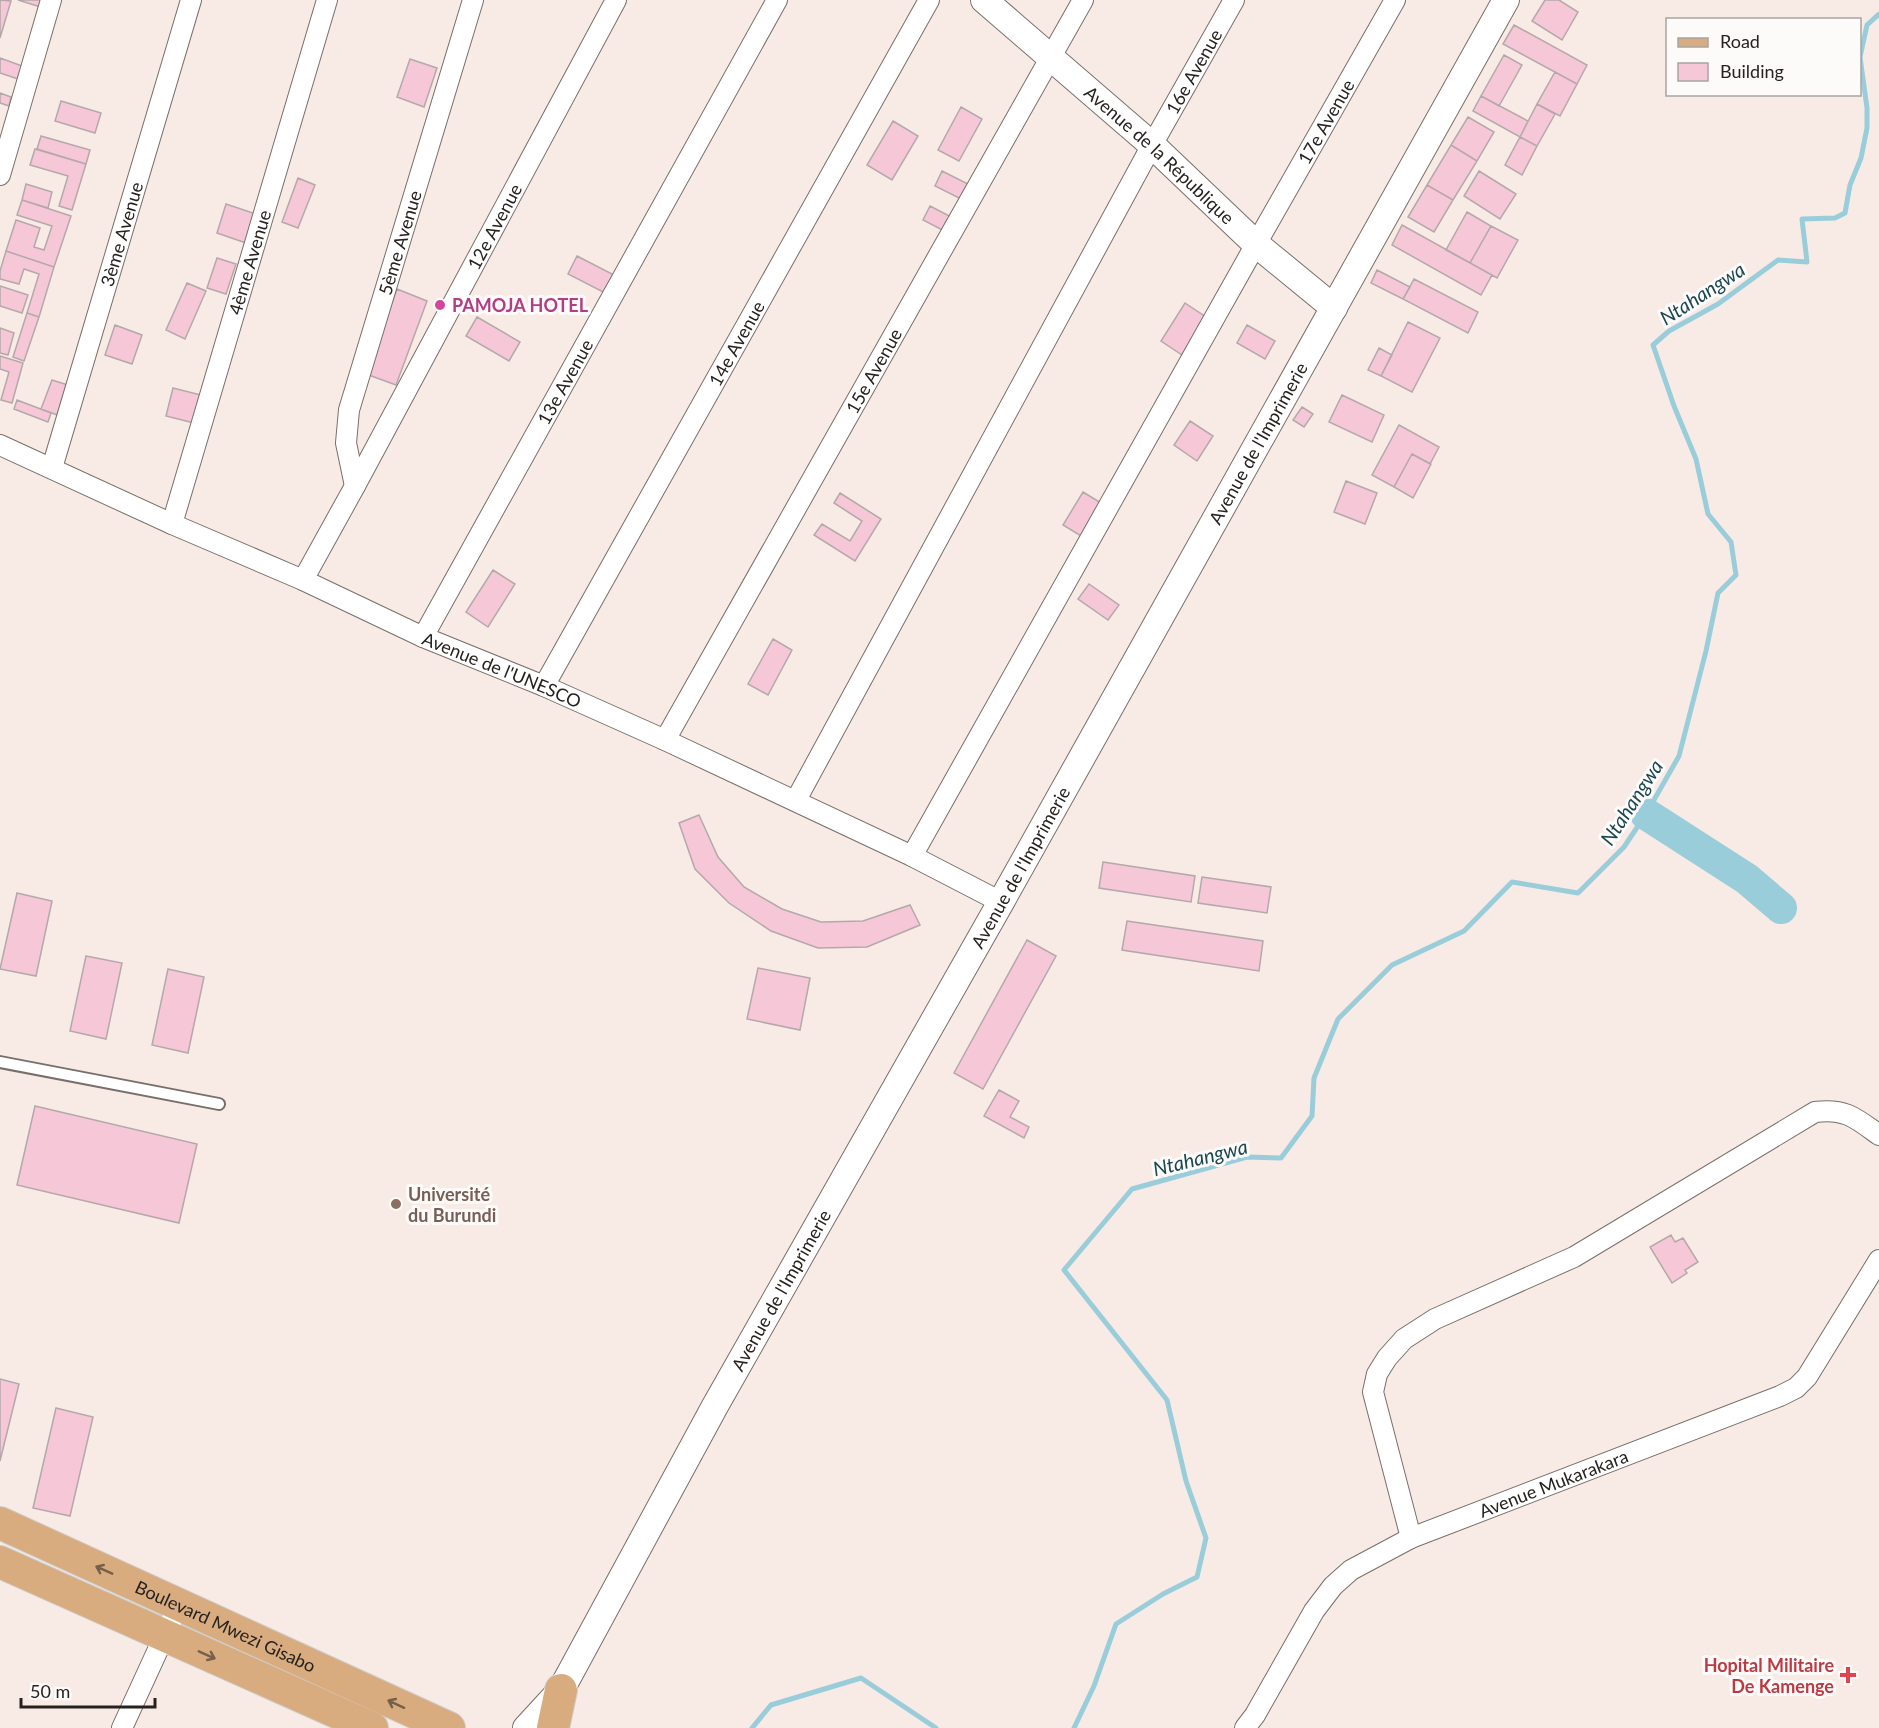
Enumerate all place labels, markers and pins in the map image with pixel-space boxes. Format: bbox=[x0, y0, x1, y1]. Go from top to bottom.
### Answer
place label: PAMOJA HOTEL bbox=[452, 294, 589, 316]
marker: PAMOJA HOTEL bbox=[433, 298, 447, 312]
place label: Université du Burundi bbox=[408, 1183, 496, 1226]
marker: Université du Burundi bbox=[389, 1197, 403, 1211]
place label: Hopital Militaire De Kamenge bbox=[1704, 1654, 1834, 1697]
marker: Hopital Militaire De Kamenge bbox=[1839, 1666, 1857, 1684]

